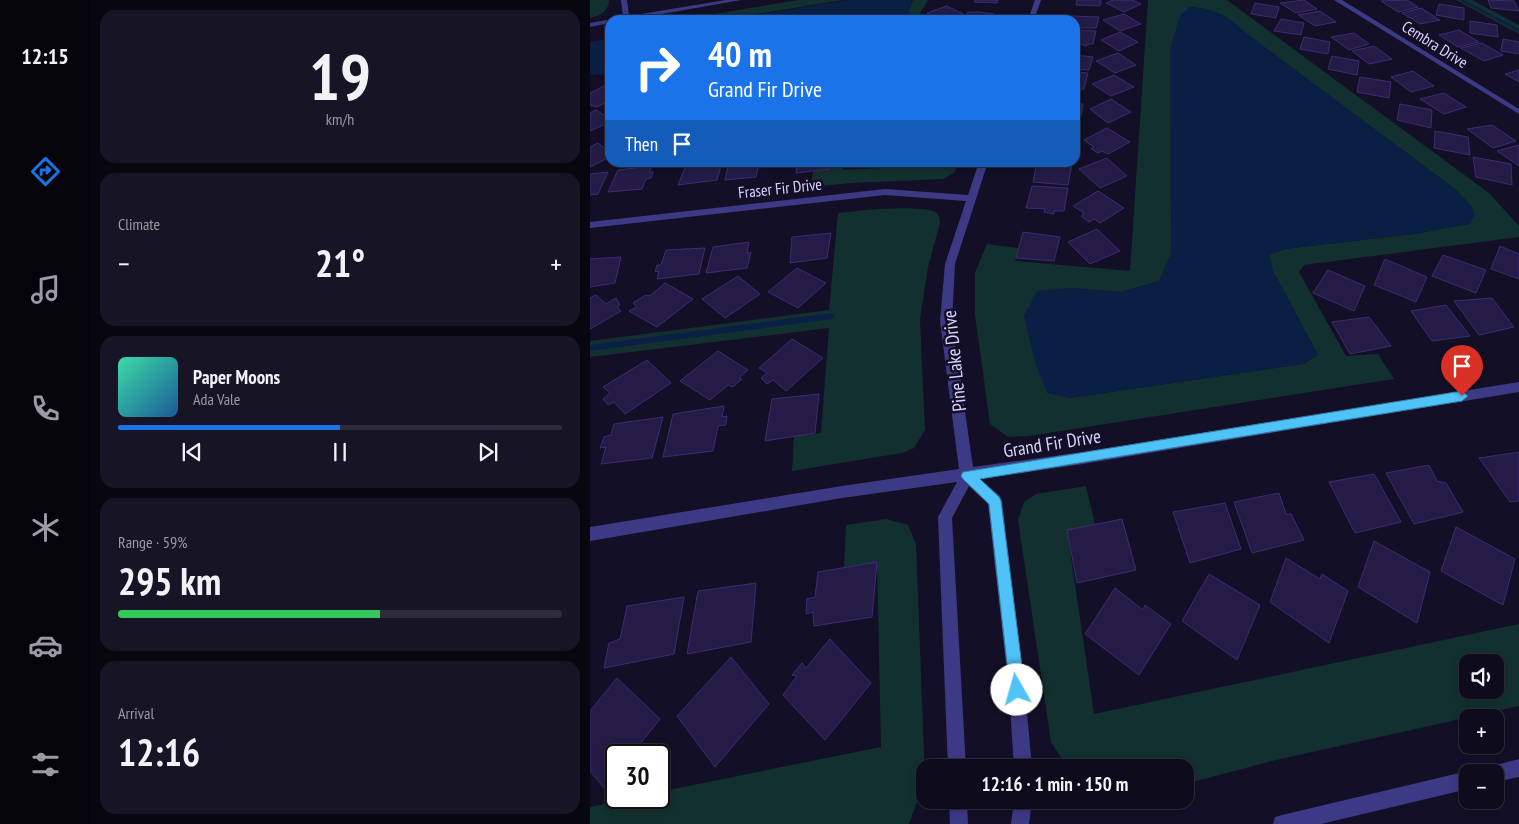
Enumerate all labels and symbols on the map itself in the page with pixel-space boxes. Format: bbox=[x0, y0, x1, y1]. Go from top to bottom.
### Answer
street label: Cembra Drive bbox=[1398, 16, 1472, 72]
street label: Fraser Fir Drive bbox=[737, 174, 823, 202]
street label: Pine Lake Drive bbox=[937, 309, 971, 413]
pin bbox=[1441, 345, 1483, 396]
street label: Grand Fir Drive bbox=[1001, 423, 1103, 463]
position arrow bbox=[990, 663, 1042, 715]
speed limit sign: 30 bbox=[605, 744, 670, 809]

